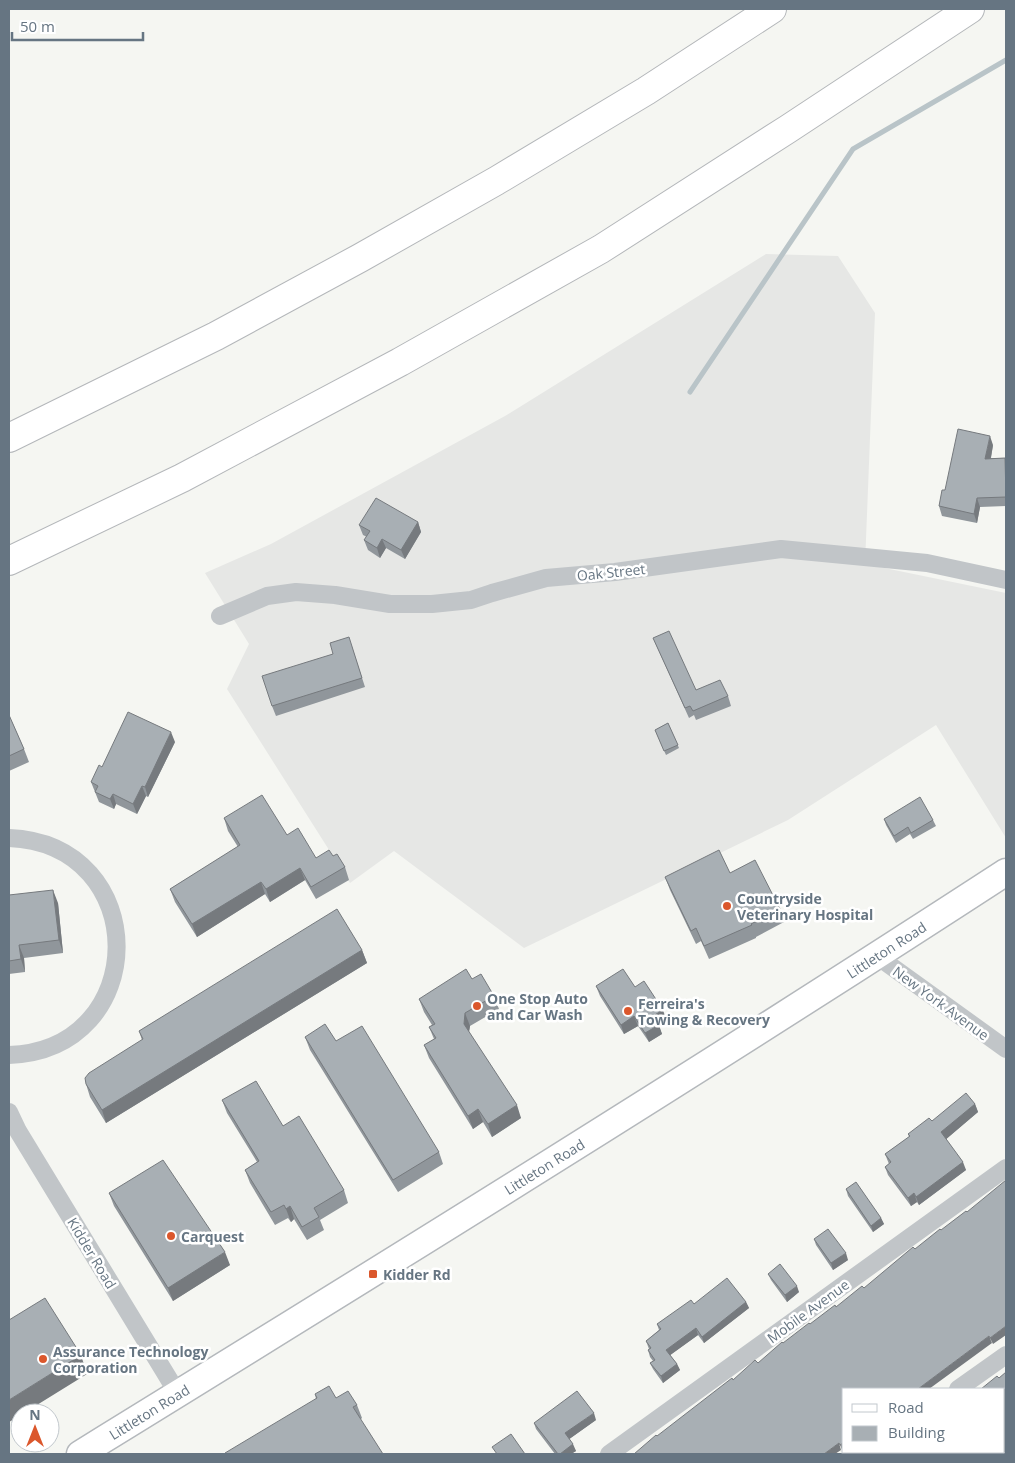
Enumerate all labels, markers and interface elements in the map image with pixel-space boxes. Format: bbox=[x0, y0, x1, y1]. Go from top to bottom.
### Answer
scale bar bbox=[12, 10, 144, 42]
text: 50 m bbox=[20, 16, 55, 36]
street label: Oak Street bbox=[576, 559, 646, 585]
place label: Countryside Veterinary Hospital bbox=[737, 889, 873, 924]
marker: Countryside Veterinary Hospital bbox=[721, 900, 733, 912]
street label: Littleton Road bbox=[843, 917, 930, 982]
street label: New York Avenue bbox=[889, 962, 993, 1044]
place label: One Stop Auto and Car Wash bbox=[487, 989, 588, 1024]
place label: Ferreira's Towing & Recovery bbox=[638, 994, 770, 1029]
marker: One Stop Auto and Car Wash bbox=[471, 1000, 483, 1012]
marker: Ferreira's Towing & Recovery bbox=[622, 1005, 634, 1017]
street label: Littleton Road bbox=[500, 1134, 588, 1199]
street label: Kidder Road bbox=[63, 1214, 121, 1292]
place label: Carquest bbox=[181, 1227, 244, 1246]
marker: Carquest bbox=[165, 1230, 177, 1242]
place label: Kidder Rd bbox=[383, 1265, 451, 1284]
marker: Kidder Rd bbox=[367, 1268, 379, 1280]
street label: Mobile Avenue bbox=[763, 1275, 853, 1347]
place label: Assurance Technology Corporation bbox=[53, 1342, 208, 1377]
marker: Assurance Technology Corporation bbox=[37, 1353, 49, 1365]
street label: Littleton Road bbox=[105, 1379, 193, 1444]
legend bbox=[842, 1388, 1005, 1453]
text: Road bbox=[888, 1397, 924, 1417]
north arrow bbox=[10, 1403, 60, 1453]
text: N bbox=[29, 1405, 41, 1424]
text: Building bbox=[888, 1422, 945, 1442]

